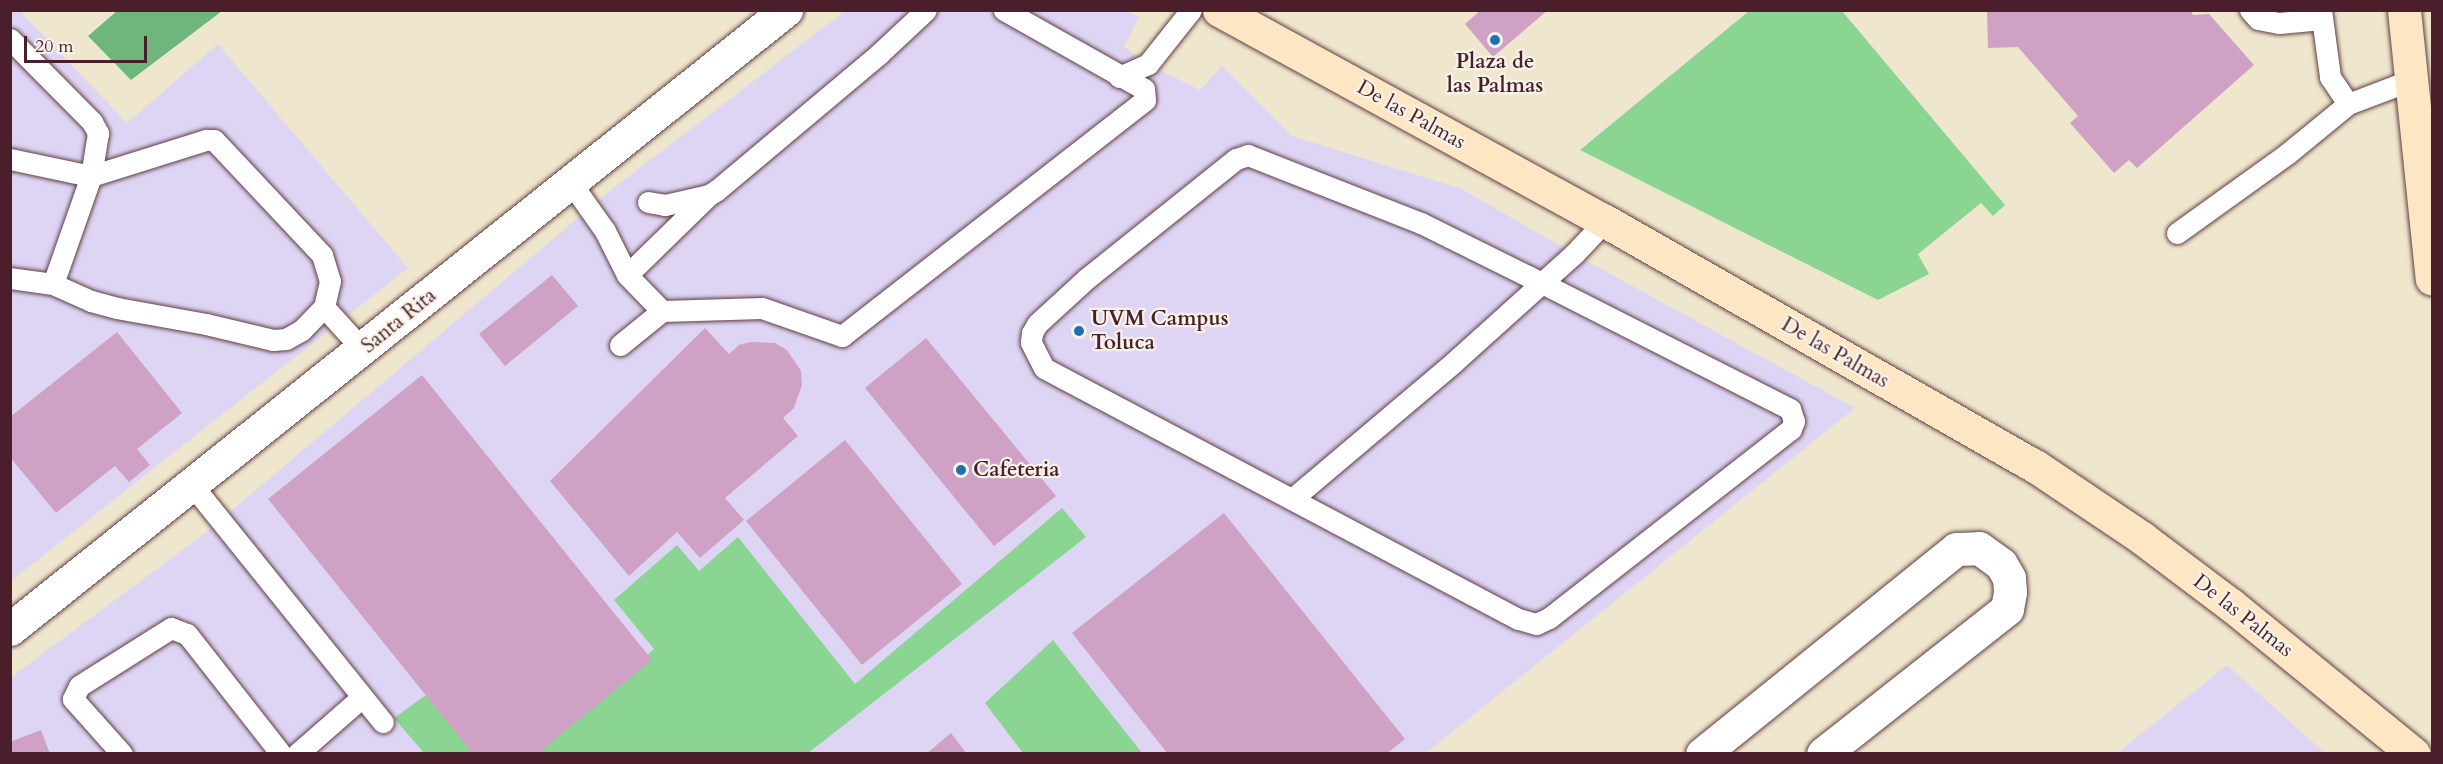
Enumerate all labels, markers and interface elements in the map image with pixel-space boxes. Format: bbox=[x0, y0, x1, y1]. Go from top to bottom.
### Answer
scale bar bbox=[27, 24, 150, 62]
marker: Plaza de las Palmas bbox=[1488, 33, 1502, 47]
text: 20 m bbox=[35, 34, 74, 59]
place label: Plaza de las Palmas bbox=[1447, 49, 1543, 99]
street label: De las Palmas bbox=[1352, 75, 1470, 155]
street label: Santa Rita bbox=[356, 283, 442, 359]
place label: UVM Campus Toluca bbox=[1091, 306, 1229, 356]
street label: De las Palmas bbox=[1777, 312, 1893, 394]
marker: UVM Campus Toluca bbox=[1072, 324, 1086, 338]
place label: Cafeteria bbox=[973, 457, 1060, 483]
marker: Cafeteria bbox=[954, 463, 968, 477]
street label: De las Palmas bbox=[2188, 569, 2298, 663]

